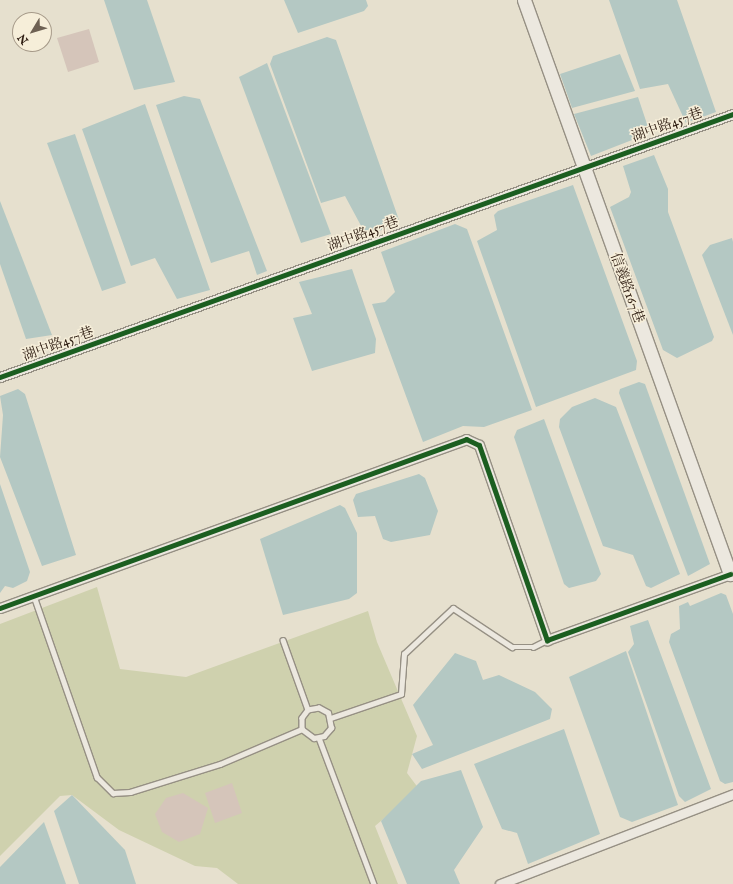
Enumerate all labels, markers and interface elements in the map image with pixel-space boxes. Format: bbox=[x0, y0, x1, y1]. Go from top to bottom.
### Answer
north arrow bbox=[12, 12, 52, 52]
text: N bbox=[15, 31, 32, 47]
street label: 湖中路457巷 bbox=[629, 104, 705, 146]
street label: 湖中路457巷 bbox=[325, 213, 401, 255]
street label: 信義路167巷 bbox=[607, 251, 647, 325]
street label: 湖中路457巷 bbox=[20, 323, 96, 365]

